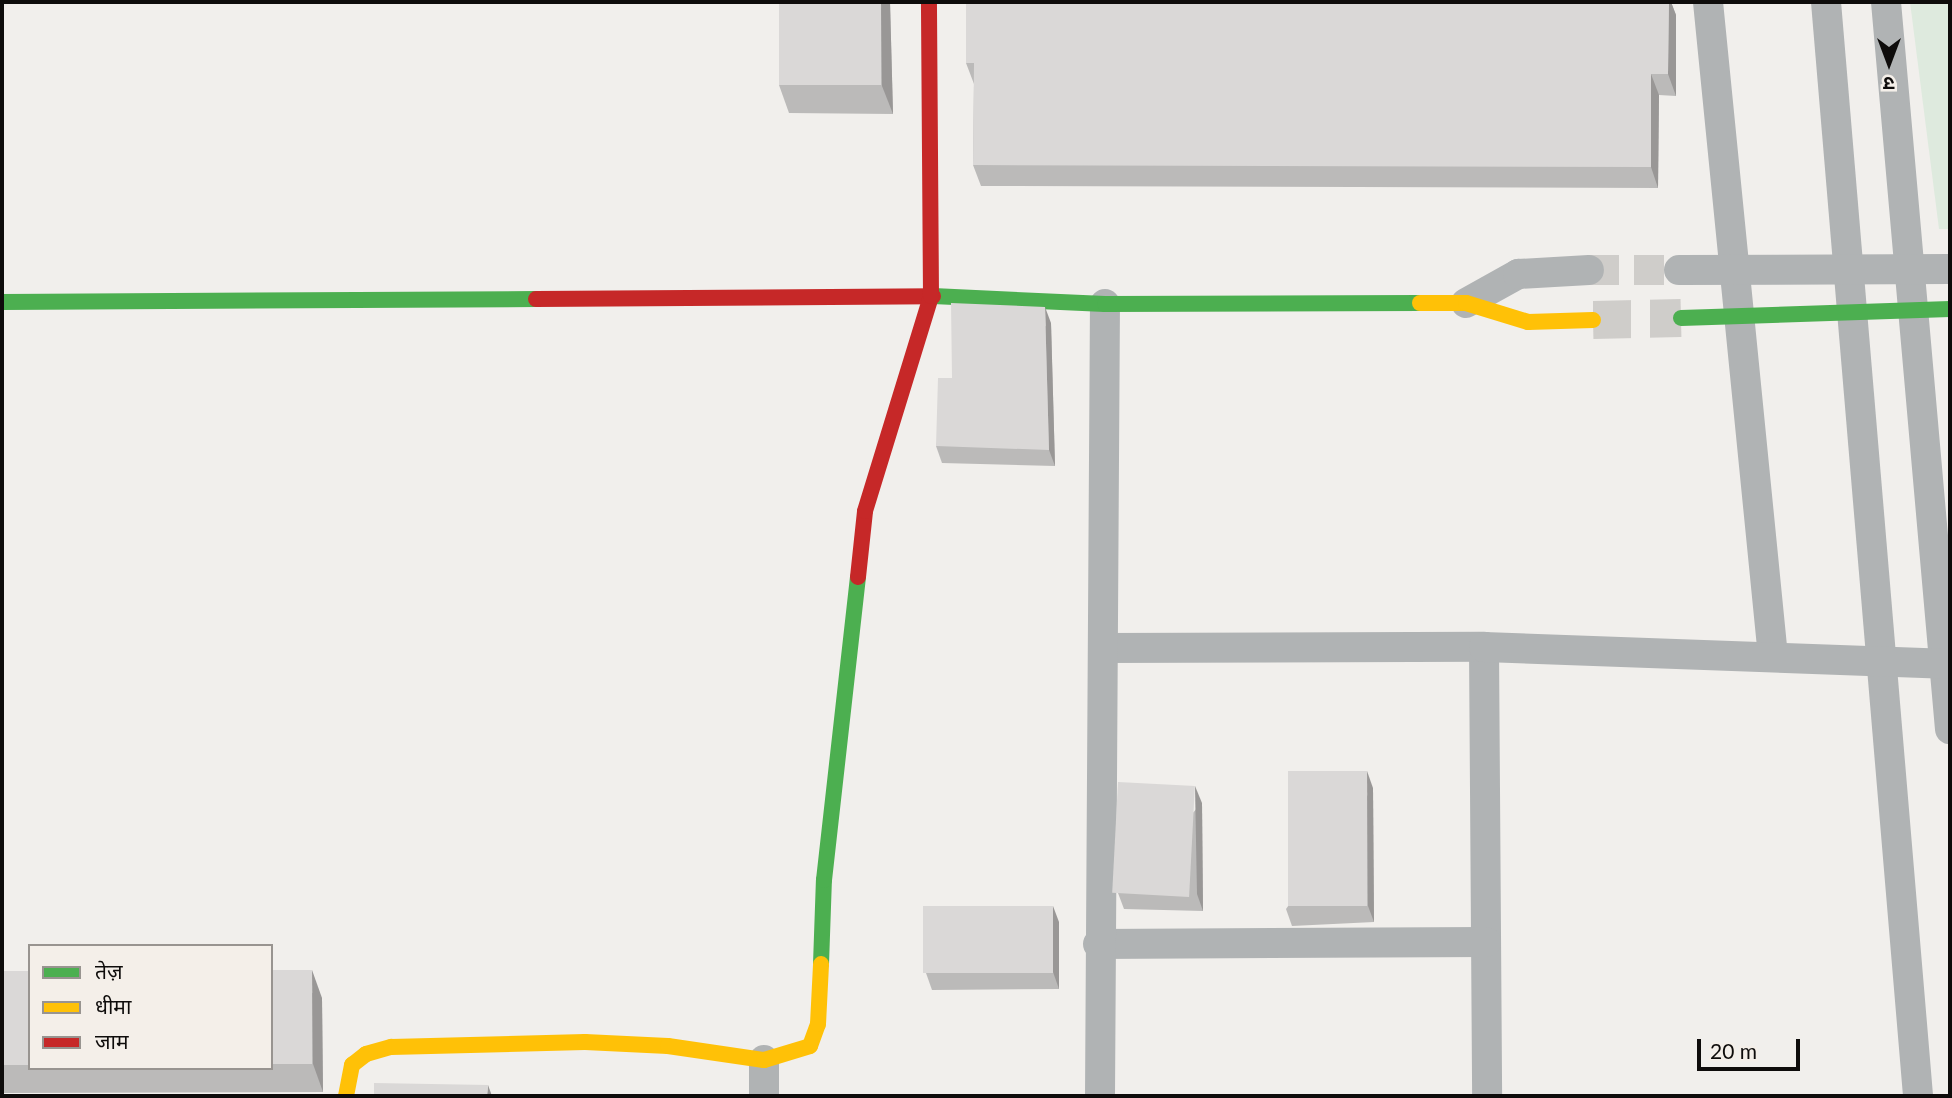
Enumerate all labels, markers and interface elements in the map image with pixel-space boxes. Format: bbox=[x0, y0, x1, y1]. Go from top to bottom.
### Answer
north arrow bbox=[1854, 28, 1924, 98]
text: उ bbox=[1883, 73, 1895, 96]
legend bbox=[28, 944, 273, 1070]
text: तेज़ bbox=[95, 958, 123, 983]
text: धीमा bbox=[95, 993, 131, 1018]
scale bar bbox=[1700, 1024, 1803, 1068]
text: जाम bbox=[95, 1028, 129, 1053]
text: 20 m bbox=[1710, 1038, 1757, 1063]

